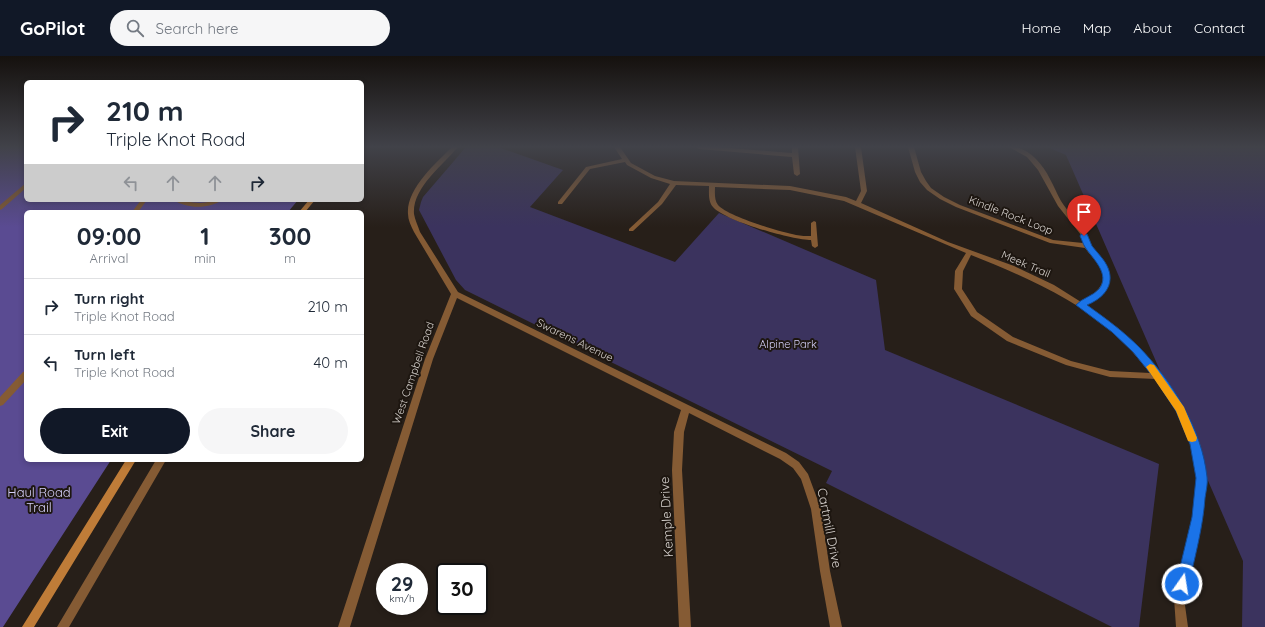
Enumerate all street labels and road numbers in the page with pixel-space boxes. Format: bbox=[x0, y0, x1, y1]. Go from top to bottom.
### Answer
street label: Kindle Rock Loop bbox=[967, 193, 1055, 238]
street label: Meek Trail bbox=[999, 247, 1053, 281]
street label: Swarens Avenue bbox=[534, 315, 616, 365]
street label: West Campbell Road bbox=[389, 320, 437, 426]
street label: Kemple Drive bbox=[656, 476, 676, 558]
street label: Cartmill Drive bbox=[814, 487, 846, 569]

